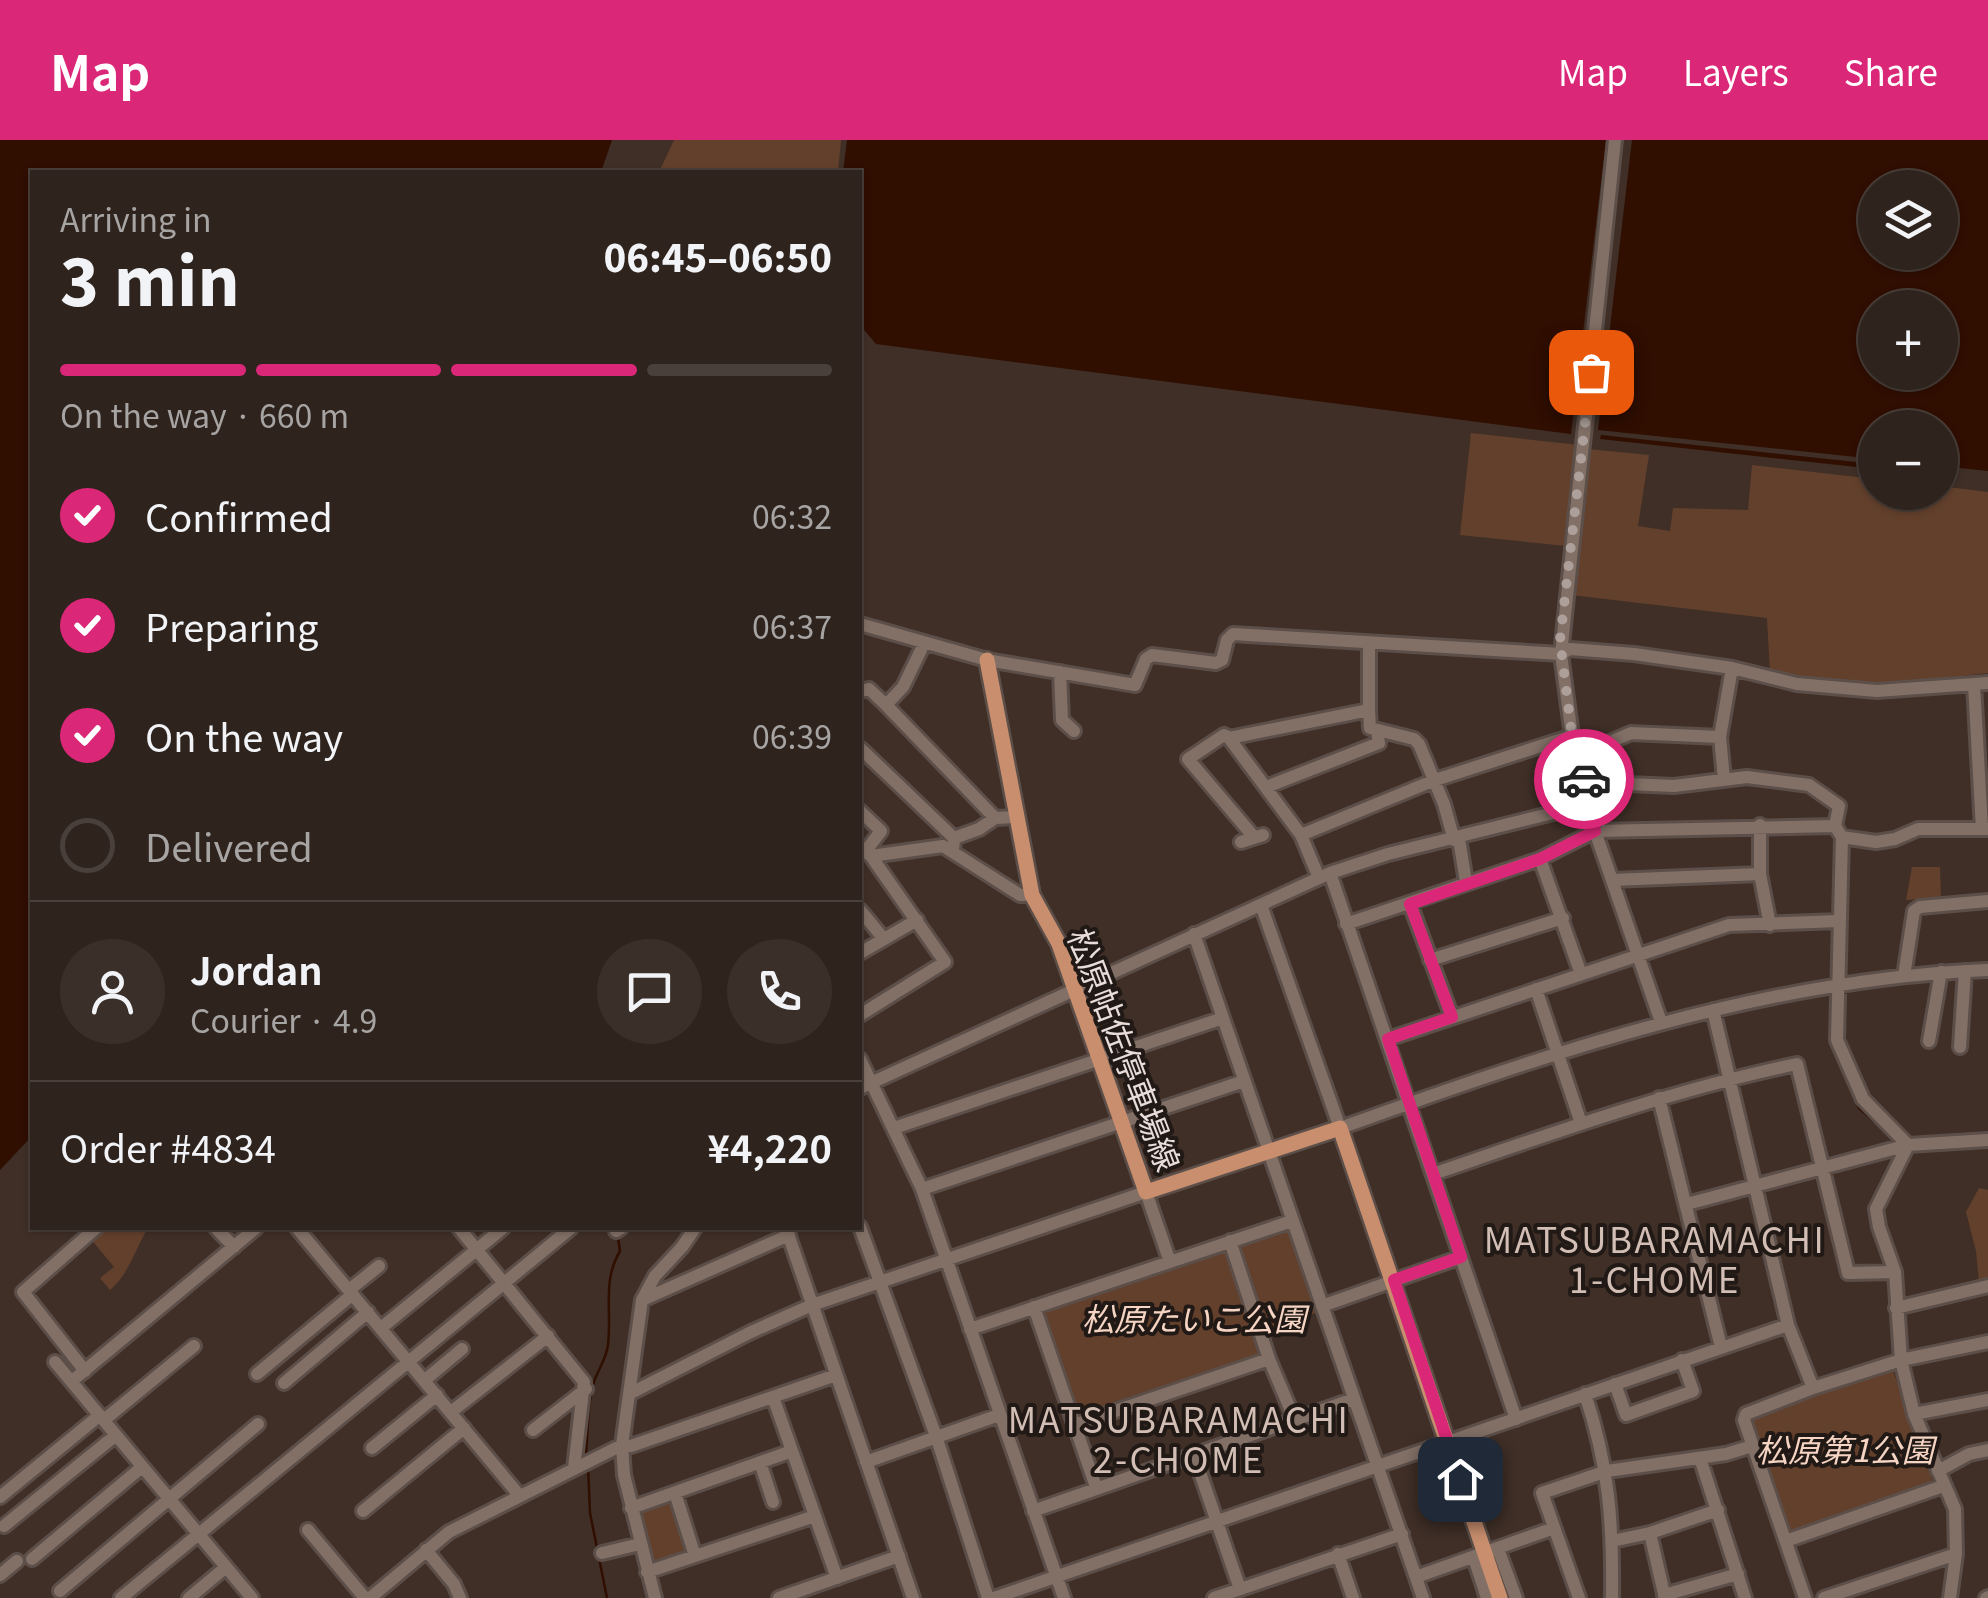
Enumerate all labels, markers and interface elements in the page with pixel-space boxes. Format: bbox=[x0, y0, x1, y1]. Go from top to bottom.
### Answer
text: Map bbox=[50, 35, 150, 105]
text: Map bbox=[1558, 45, 1628, 96]
text: Layers bbox=[1683, 45, 1789, 96]
text: Share bbox=[1844, 45, 1938, 96]
map controls bbox=[1858, 170, 1958, 510]
button: layers bbox=[1858, 170, 1958, 270]
text: Arriving in bbox=[60, 195, 212, 241]
text: 06:45–06:50 bbox=[603, 228, 832, 283]
text: 3 min bbox=[60, 231, 240, 325]
button: + bbox=[1858, 290, 1958, 390]
pin bbox=[1549, 330, 1634, 415]
icon: bag bbox=[1564, 345, 1619, 400]
text: On the way · 660 m bbox=[60, 391, 349, 437]
button: − bbox=[1858, 410, 1958, 510]
icon: check bbox=[60, 488, 115, 543]
text: Confirmed bbox=[145, 488, 333, 543]
text: 06:32 bbox=[752, 492, 832, 538]
icon: check bbox=[60, 598, 115, 653]
text: Preparing bbox=[145, 598, 318, 653]
text: 06:37 bbox=[752, 602, 832, 648]
icon: check bbox=[60, 708, 115, 763]
text: On the way bbox=[145, 708, 343, 763]
text: 06:39 bbox=[752, 712, 832, 758]
courier bbox=[1534, 729, 1634, 829]
icon: car bbox=[1557, 752, 1612, 807]
text: Delivered bbox=[145, 818, 313, 873]
street label: 松原帖佐停車場線 bbox=[1059, 921, 1193, 1177]
button: person bbox=[60, 939, 165, 1044]
button: chat bbox=[597, 939, 702, 1044]
button: phone bbox=[727, 939, 832, 1044]
text: Jordan bbox=[190, 941, 323, 996]
text: Courier · 4.9 bbox=[190, 996, 377, 1042]
text: Order #4834 bbox=[60, 1119, 276, 1174]
text: ¥4,220 bbox=[708, 1119, 832, 1174]
district label: MATSUBARAMACHI 1-CHOME bbox=[1484, 1212, 1826, 1303]
park label: 松原たいこ公園 bbox=[1082, 1294, 1310, 1340]
district label: MATSUBARAMACHI 2-CHOME bbox=[1008, 1392, 1350, 1483]
park label: 松原第1公園 bbox=[1756, 1425, 1938, 1471]
pin bbox=[1418, 1437, 1503, 1522]
icon: home bbox=[1433, 1452, 1488, 1507]

